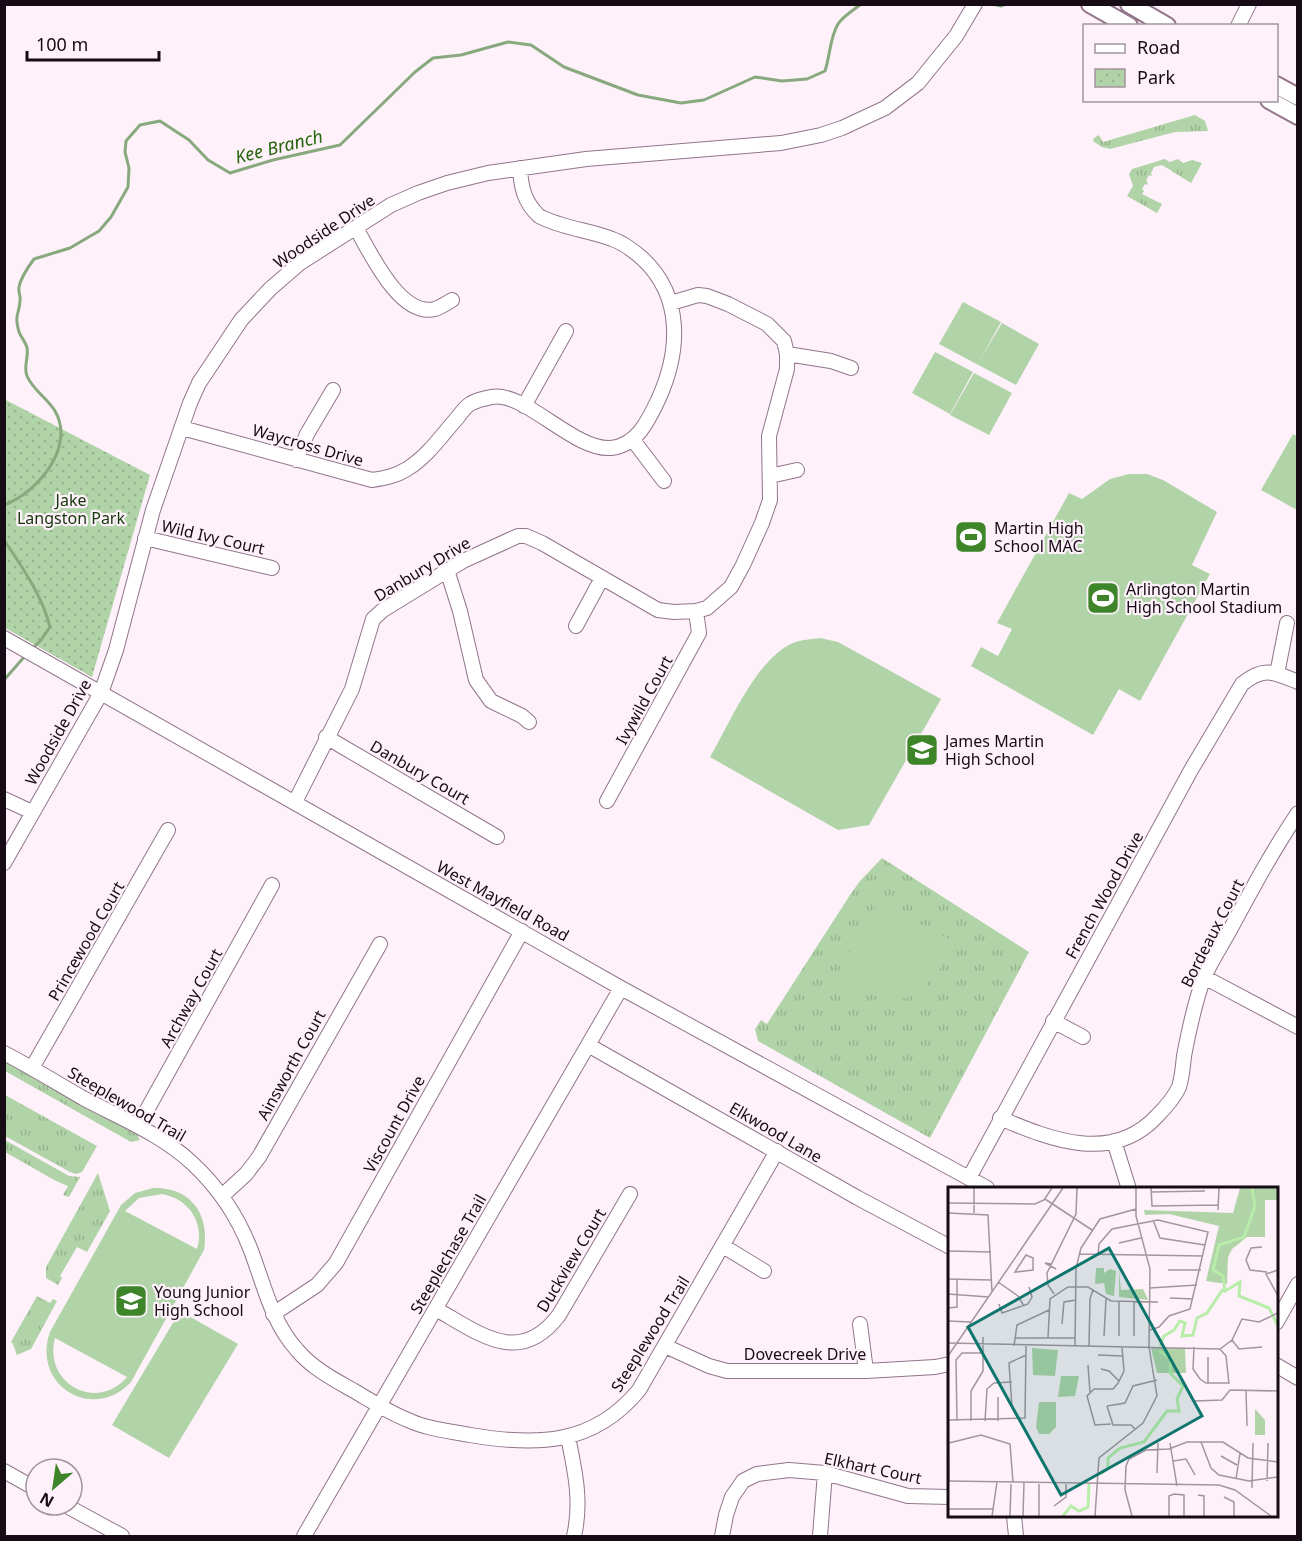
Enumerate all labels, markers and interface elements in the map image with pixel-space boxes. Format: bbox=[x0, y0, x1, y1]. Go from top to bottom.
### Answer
scale bar bbox=[27, 24, 159, 62]
legend bbox=[1083, 24, 1278, 102]
text: 100 m bbox=[36, 32, 88, 56]
text: Road bbox=[1137, 35, 1180, 59]
text: Park bbox=[1137, 65, 1175, 89]
water label: Kee Branch bbox=[232, 124, 325, 169]
street label: Woodside Drive bbox=[269, 189, 379, 273]
street label: Waycross Drive bbox=[250, 419, 366, 471]
park label: Jake Langston Park bbox=[17, 489, 125, 529]
street label: Wild Ivy Court bbox=[159, 514, 267, 560]
place label: Martin High School MAC bbox=[994, 517, 1084, 557]
sports icon: Martin High School MAC bbox=[953, 519, 989, 555]
street label: Danbury Drive bbox=[370, 532, 474, 606]
place label: Arlington Martin High School Stadium bbox=[1126, 578, 1282, 618]
sports icon: Arlington Martin High School Stadium bbox=[1085, 580, 1121, 616]
street label: Ivywild Court bbox=[610, 651, 678, 748]
street label: Woodside Drive bbox=[20, 675, 96, 789]
place label: James Martin High School bbox=[943, 730, 1044, 770]
school or university icon: James Martin High School bbox=[904, 732, 940, 768]
street label: Danbury Court bbox=[366, 735, 474, 809]
street label: French Wood Drive bbox=[1060, 827, 1148, 963]
street label: West Mayfield Road bbox=[433, 855, 573, 947]
street label: Bordeaux Court bbox=[1175, 875, 1249, 991]
street label: Princewood Court bbox=[43, 877, 129, 1005]
street label: Archway Court bbox=[155, 944, 227, 1051]
street label: Ainsworth Court bbox=[252, 1006, 330, 1124]
street label: Steeplewood Trail bbox=[64, 1061, 190, 1147]
street label: Viscount Drive bbox=[358, 1071, 430, 1177]
street label: Elkwood Lane bbox=[726, 1097, 826, 1167]
inset map bbox=[948, 1187, 1278, 1517]
street label: Steeplechase Trail bbox=[405, 1190, 491, 1318]
street label: Duckview Court bbox=[531, 1204, 611, 1316]
street label: Steeplewood Trail bbox=[605, 1272, 695, 1396]
place label: Young Junior High School bbox=[154, 1281, 251, 1321]
school or university icon: Young Junior High School bbox=[113, 1283, 149, 1319]
street label: Dovecreek Drive bbox=[744, 1343, 866, 1365]
street label: Elkhart Court bbox=[822, 1447, 924, 1489]
north arrow bbox=[24, 1457, 84, 1517]
text: N bbox=[36, 1487, 58, 1513]

